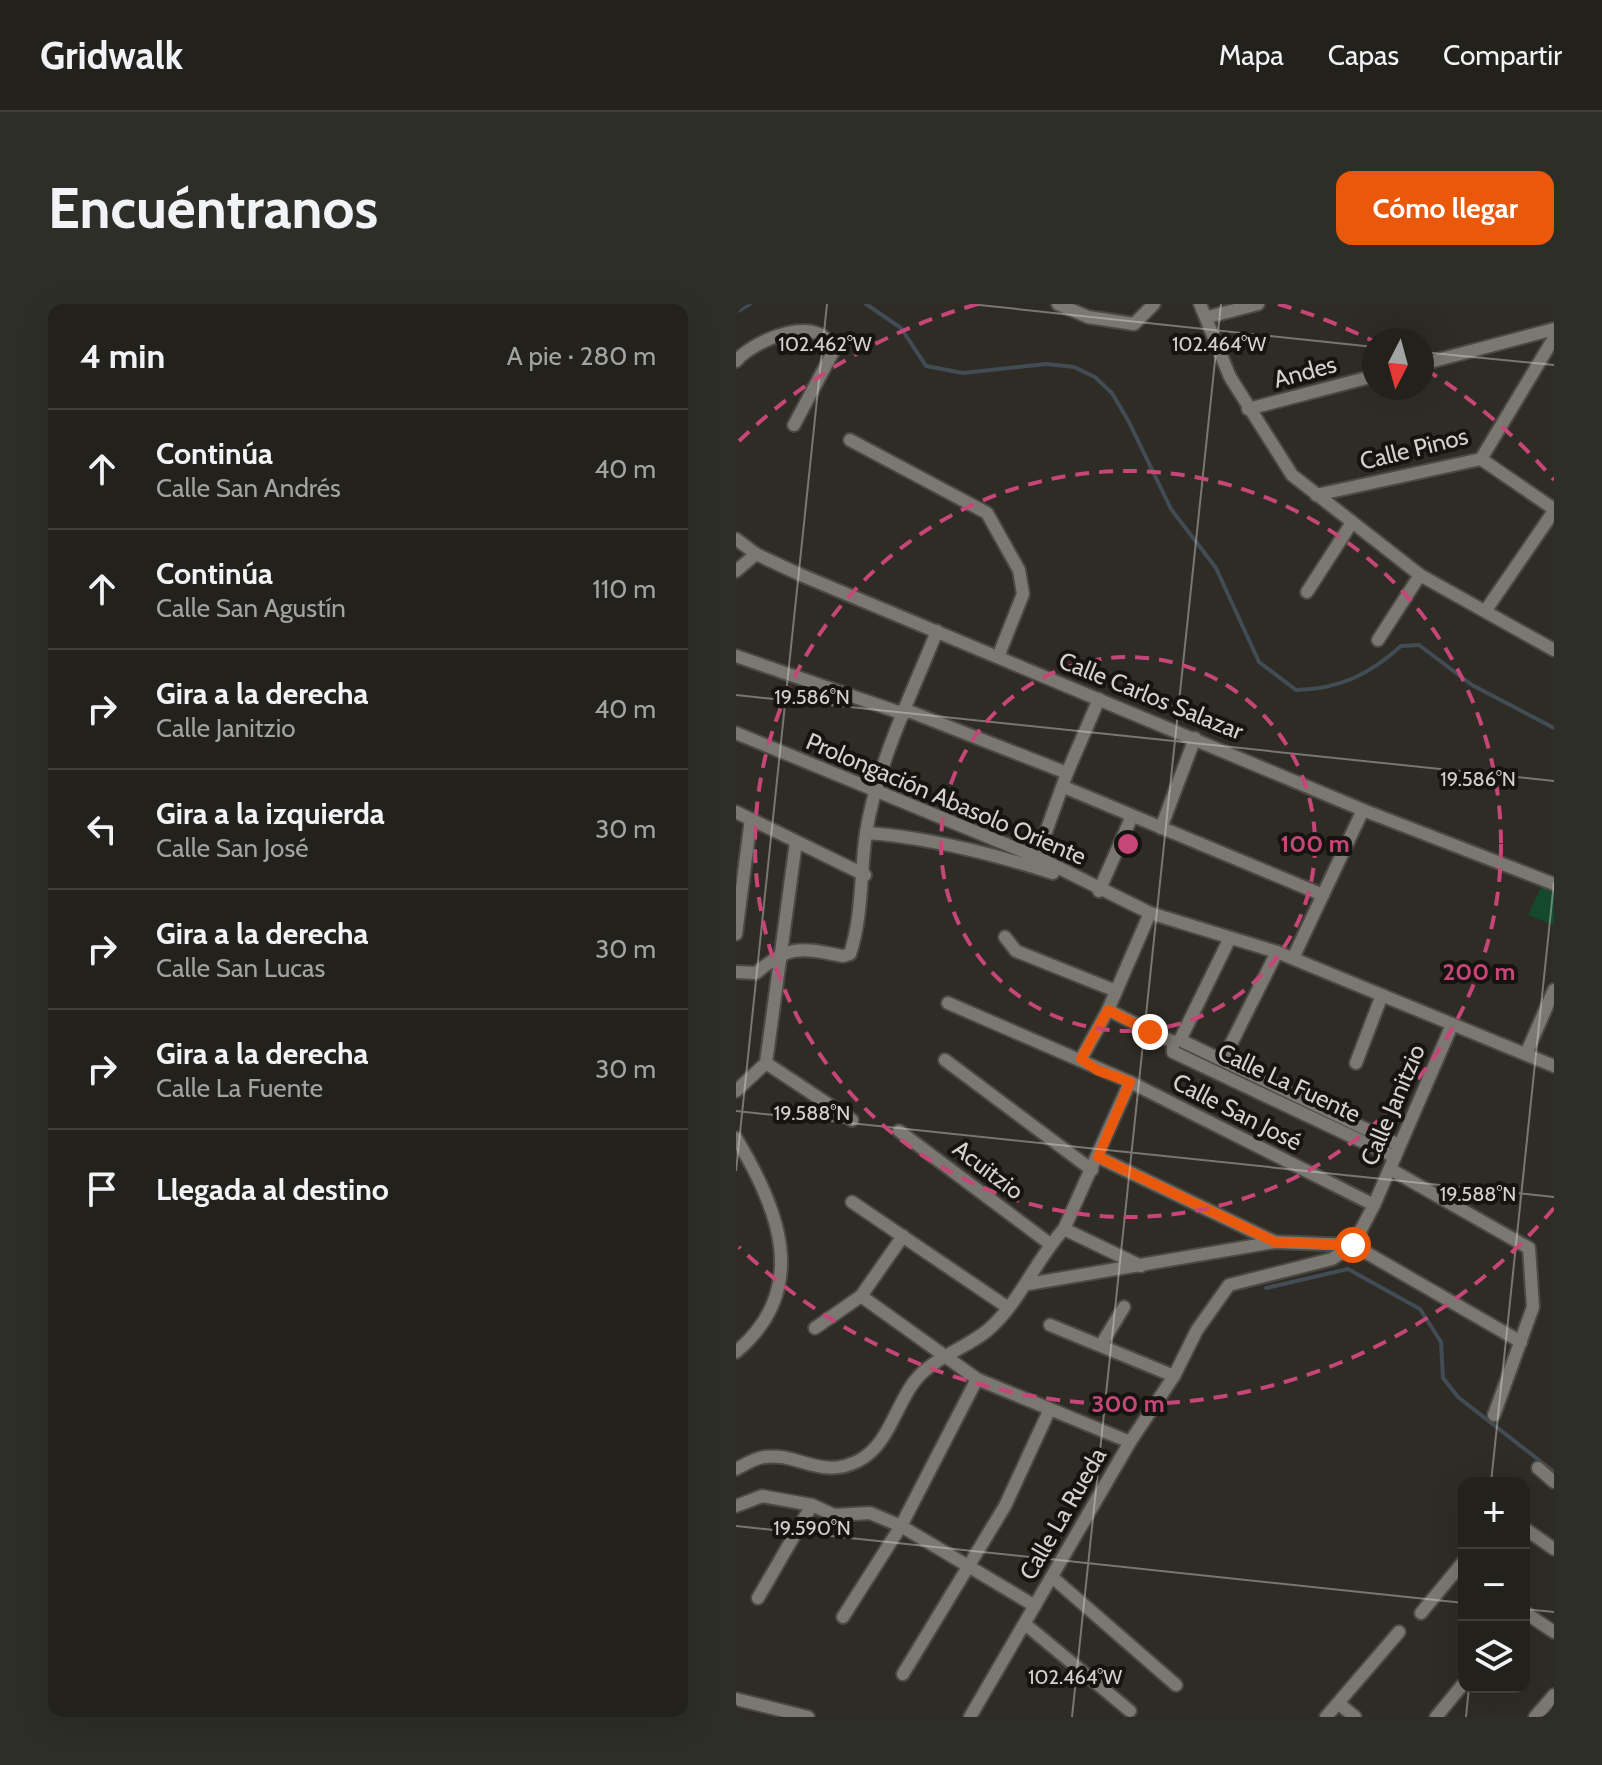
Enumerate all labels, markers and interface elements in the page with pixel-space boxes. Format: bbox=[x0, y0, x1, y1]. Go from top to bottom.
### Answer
text: Gridwalk bbox=[40, 32, 183, 79]
text: Mapa bbox=[1219, 38, 1284, 72]
text: Capas bbox=[1328, 38, 1399, 72]
text: Compartir bbox=[1443, 38, 1562, 72]
button: Cómo llegar bbox=[1336, 171, 1554, 245]
text: Encuéntranos bbox=[48, 174, 378, 242]
north arrow bbox=[1362, 328, 1434, 400]
text: 102.462°W bbox=[778, 332, 872, 356]
text: 102.464°W bbox=[1172, 332, 1266, 356]
text: 4 min bbox=[80, 335, 165, 377]
text: A pie · 280 m bbox=[507, 340, 656, 372]
street label: Andes bbox=[1270, 349, 1339, 394]
street label: Calle Pinos bbox=[1357, 421, 1471, 476]
text: Continúa bbox=[156, 435, 273, 472]
icon: ahead bbox=[80, 447, 124, 491]
text: 40 m bbox=[594, 453, 656, 485]
text: Calle San Andrés bbox=[156, 472, 341, 504]
text: Continúa bbox=[156, 555, 273, 592]
icon: ahead bbox=[80, 567, 124, 611]
text: 110 m bbox=[592, 573, 656, 605]
text: Calle San Agustín bbox=[156, 592, 346, 624]
street label: Calle Carlos Salazar bbox=[1055, 645, 1248, 746]
text: Gira a la derecha bbox=[156, 675, 368, 712]
text: 19.586°N bbox=[774, 685, 850, 709]
icon: right bbox=[80, 687, 124, 731]
text: 40 m bbox=[594, 693, 656, 725]
text: Calle Janitzio bbox=[156, 712, 296, 744]
street label: Prolongación Abasolo Oriente bbox=[802, 726, 1091, 871]
text: 19.586°N bbox=[1440, 767, 1516, 791]
text: Gira a la izquierda bbox=[156, 795, 385, 832]
icon: left bbox=[80, 807, 124, 851]
text: 30 m bbox=[595, 813, 656, 845]
text: 100 m bbox=[1280, 829, 1350, 858]
centre of rings bbox=[1114, 830, 1142, 858]
text: Calle San José bbox=[156, 832, 309, 864]
text: Gira a la derecha bbox=[156, 915, 368, 952]
icon: right bbox=[80, 927, 124, 971]
text: 30 m bbox=[595, 933, 656, 965]
text: Calle San Lucas bbox=[156, 952, 325, 984]
text: 200 m bbox=[1443, 957, 1515, 986]
route end bbox=[1132, 1014, 1168, 1050]
text: Gira a la derecha bbox=[156, 1035, 368, 1072]
street label: Calle La Fuente bbox=[1213, 1037, 1365, 1128]
street label: Calle Janitzio bbox=[1354, 1040, 1431, 1170]
icon: right bbox=[80, 1047, 124, 1091]
text: 30 m bbox=[595, 1053, 656, 1085]
street label: Calle San José bbox=[1168, 1067, 1307, 1156]
text: Calle La Fuente bbox=[156, 1072, 323, 1104]
text: 19.588°N bbox=[774, 1101, 850, 1125]
street label: Acuitzio bbox=[947, 1134, 1029, 1205]
icon: arrive bbox=[80, 1167, 124, 1211]
text: Llegada al destino bbox=[156, 1171, 389, 1208]
text: 19.588°N bbox=[1440, 1182, 1516, 1206]
route start bbox=[1335, 1227, 1371, 1263]
text: 300 m bbox=[1091, 1389, 1165, 1418]
street label: Calle La Rueda bbox=[1013, 1442, 1112, 1585]
map controls bbox=[1458, 1477, 1530, 1693]
button: + bbox=[1458, 1477, 1530, 1549]
text: 19.590°N bbox=[773, 1516, 851, 1540]
button: − bbox=[1458, 1549, 1530, 1621]
button: layers bbox=[1458, 1621, 1530, 1693]
text: 102.464°W bbox=[1028, 1665, 1122, 1689]

